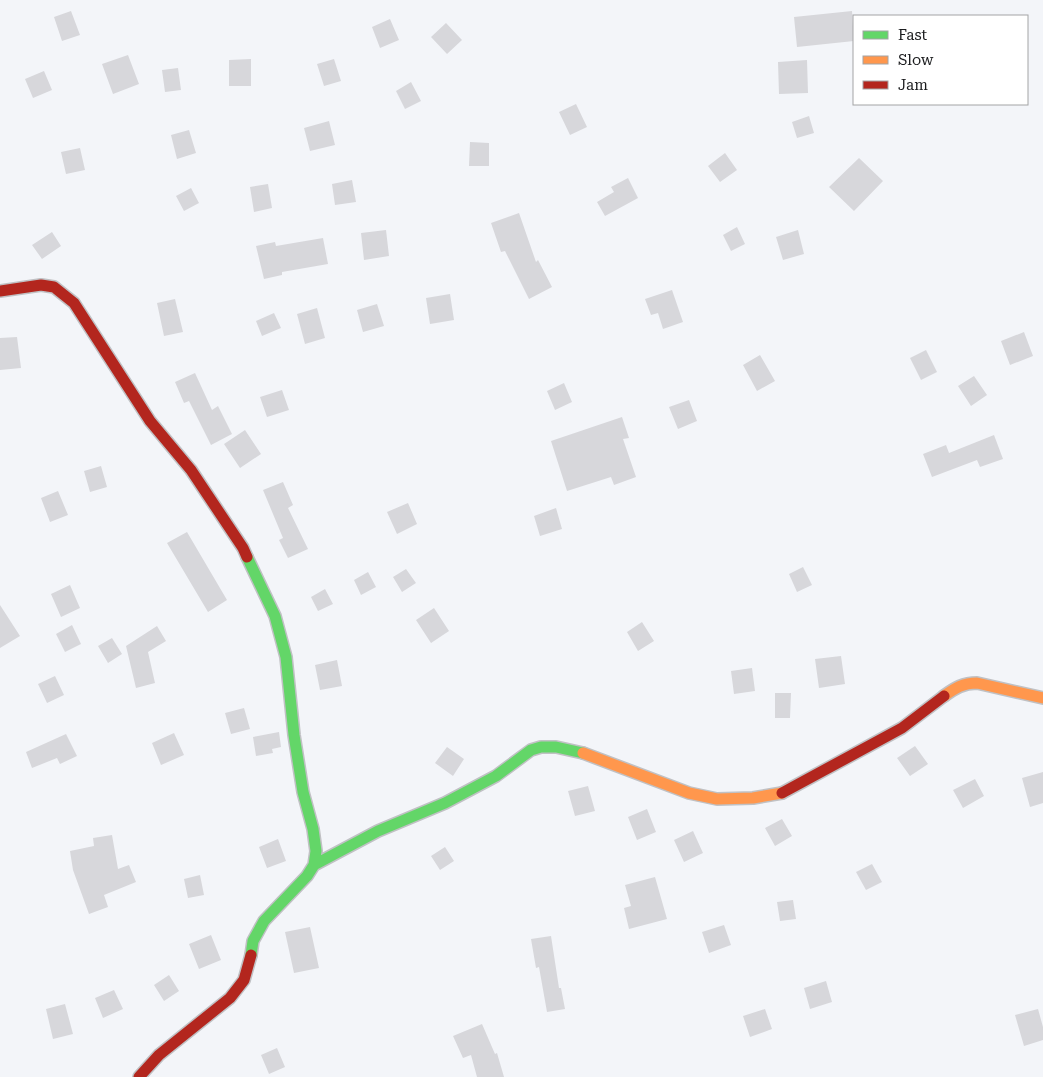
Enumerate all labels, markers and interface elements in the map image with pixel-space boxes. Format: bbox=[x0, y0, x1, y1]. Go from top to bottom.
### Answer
legend bbox=[853, 15, 1028, 105]
text: Fast bbox=[898, 26, 928, 44]
text: Slow bbox=[898, 51, 934, 69]
text: Jam bbox=[898, 76, 928, 94]

